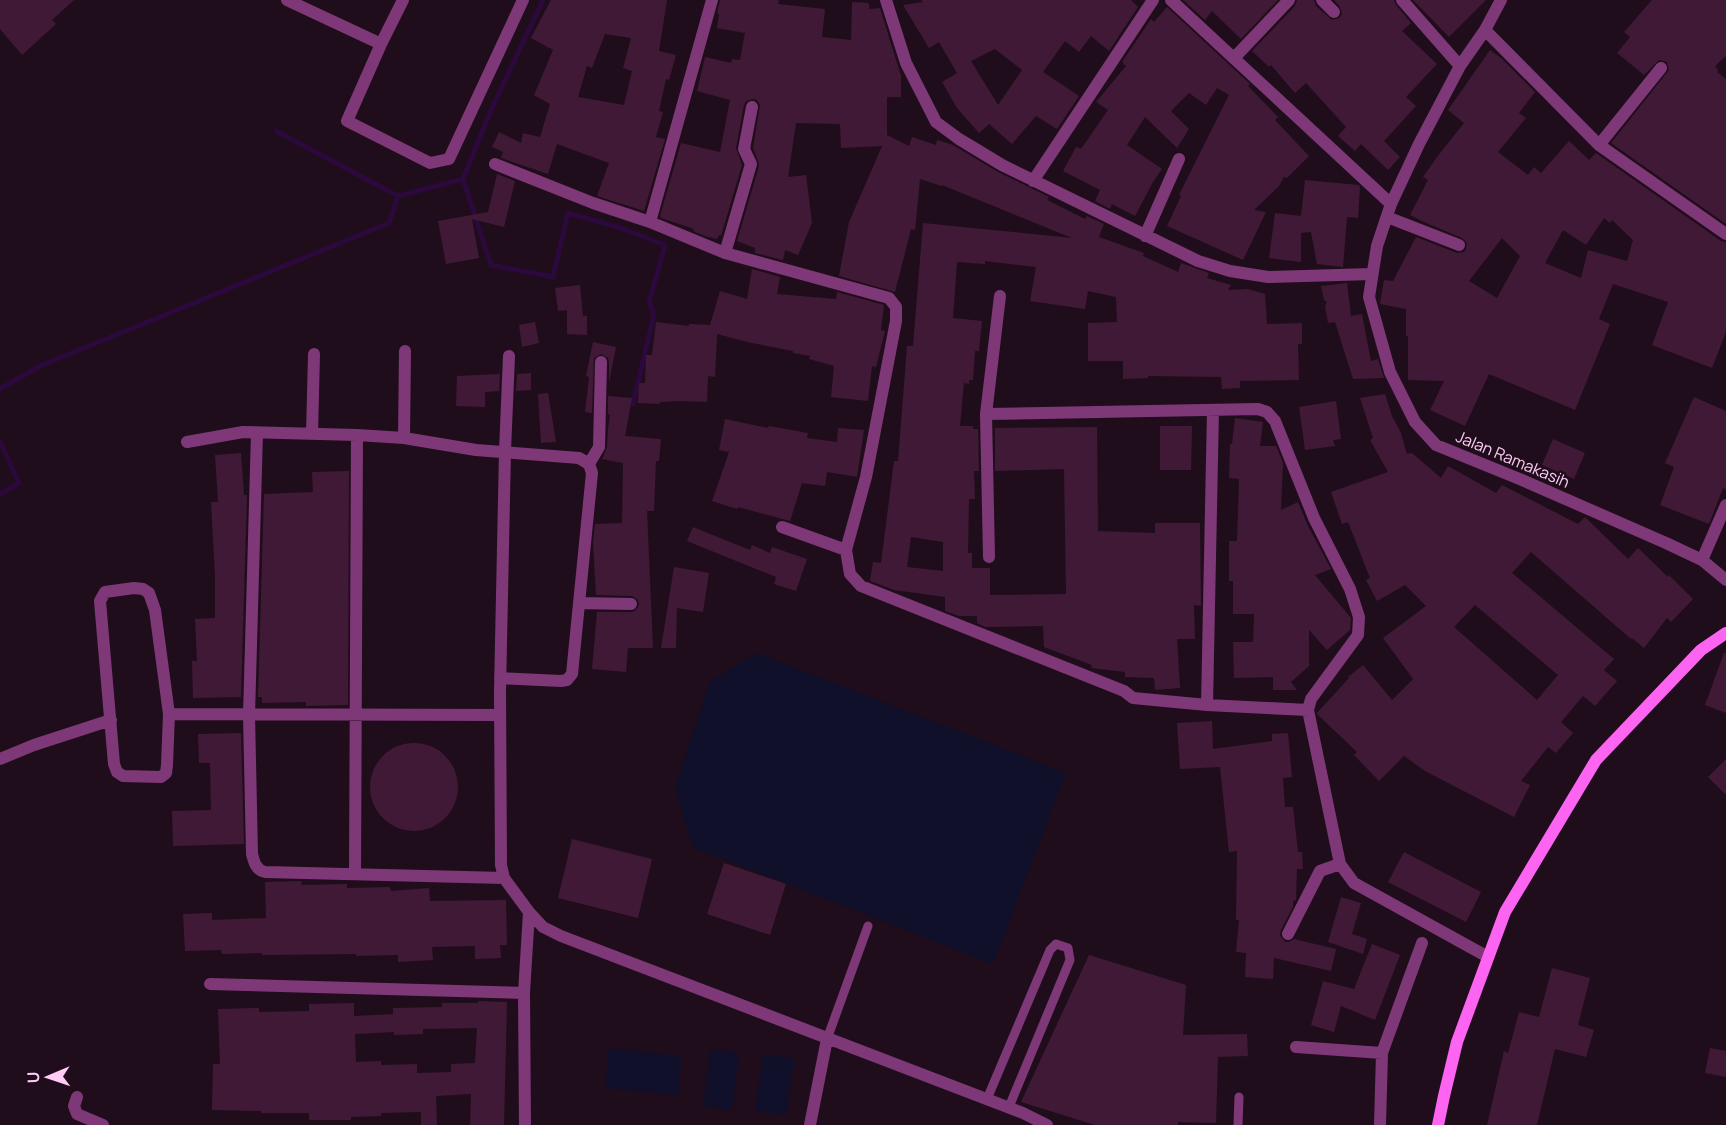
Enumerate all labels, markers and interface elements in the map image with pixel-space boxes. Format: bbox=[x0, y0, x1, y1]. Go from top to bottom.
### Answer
street label: Jalan Ramakasih bbox=[1453, 425, 1573, 493]
north arrow bbox=[18, 1047, 78, 1107]
text: U bbox=[22, 1071, 44, 1084]

